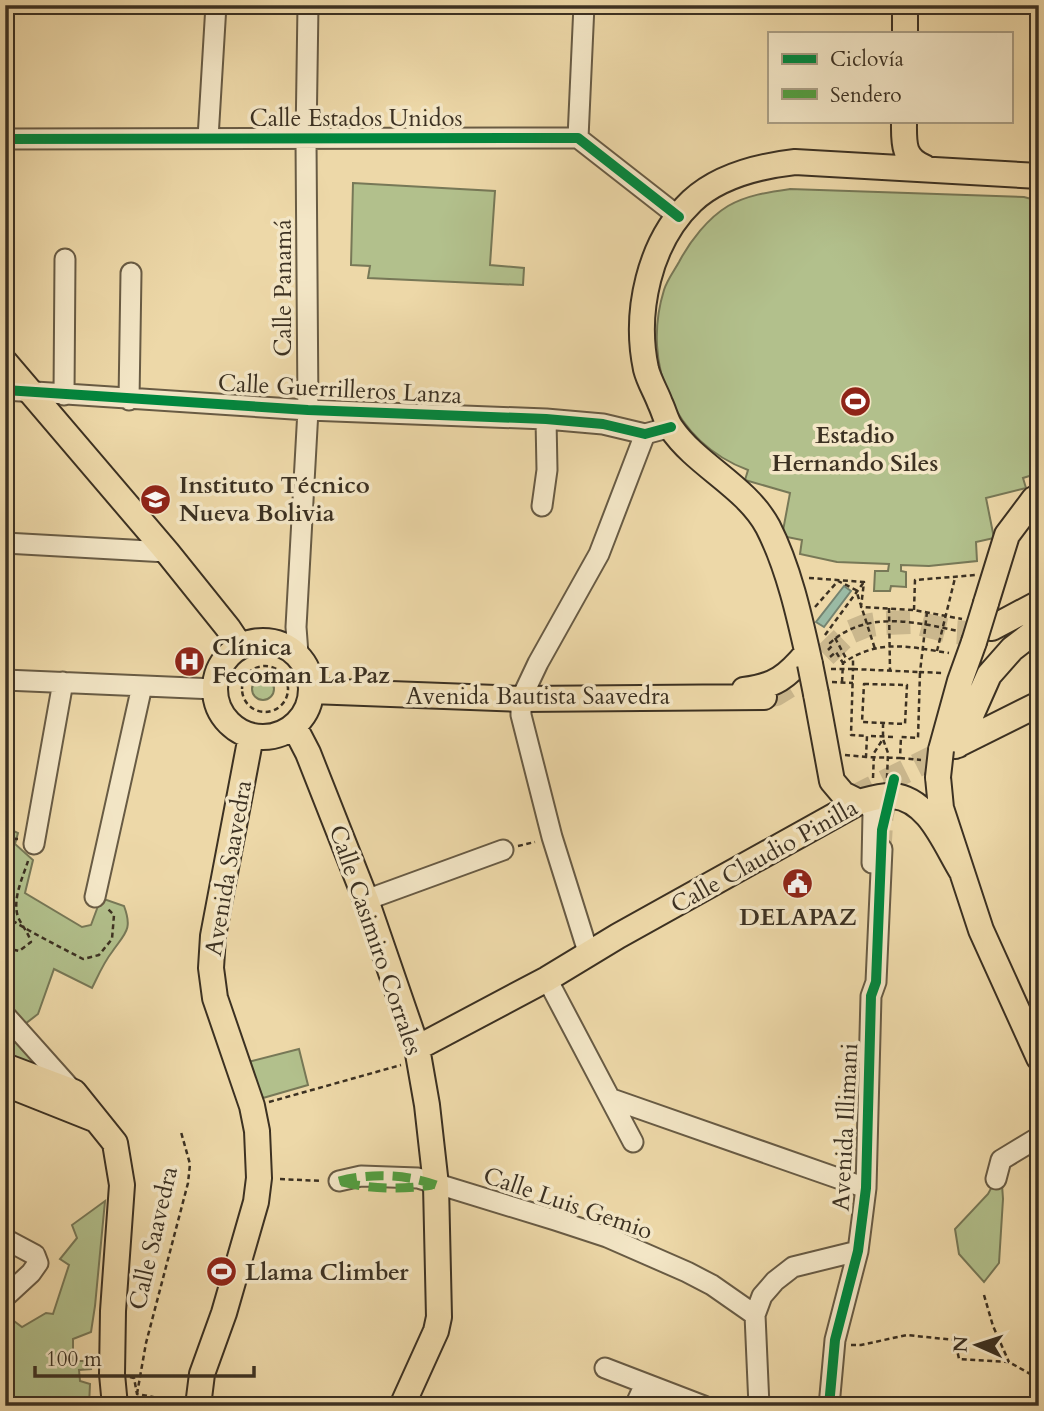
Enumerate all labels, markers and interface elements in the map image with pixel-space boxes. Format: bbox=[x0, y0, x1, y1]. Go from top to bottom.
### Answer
legend bbox=[768, 32, 1012, 122]
text: Ciclovía bbox=[830, 45, 904, 74]
text: Sendero bbox=[830, 81, 902, 110]
street label: Calle Estados Unidos bbox=[249, 102, 463, 135]
street label: Calle Panamá bbox=[267, 219, 300, 357]
street label: Calle Guerrilleros Lanza bbox=[217, 367, 464, 412]
sports icon: Estadio Hernando Siles bbox=[838, 384, 872, 418]
place label: Estadio Hernando Siles bbox=[772, 419, 938, 480]
place label: Instituto Técnico Nueva Bolivia bbox=[179, 469, 370, 530]
school or university icon: Instituto Técnico Nueva Bolivia bbox=[139, 482, 173, 516]
place label: Clínica Fecoman La Paz bbox=[212, 631, 390, 692]
hospital icon: Clínica Fecoman La Paz bbox=[172, 644, 206, 678]
street label: Avenida Bautista Saavedra bbox=[406, 680, 671, 713]
street label: Avenida Saavedra bbox=[197, 777, 260, 958]
street label: Calle Claudio Pinilla bbox=[665, 791, 864, 922]
street label: Calle Casimiro Corrales bbox=[321, 821, 430, 1060]
public building icon: DELAPAZ bbox=[781, 866, 815, 900]
place label: DELAPAZ bbox=[739, 901, 857, 934]
street label: Avenida Illimani bbox=[825, 1042, 866, 1212]
street label: Calle Luis Gemio bbox=[479, 1159, 657, 1248]
street label: Calle Saavedra bbox=[121, 1163, 186, 1313]
sports icon: Llama Climber bbox=[205, 1255, 239, 1289]
place label: Llama Climber bbox=[245, 1256, 409, 1289]
north arrow bbox=[942, 1310, 1012, 1380]
scale bar bbox=[35, 1334, 254, 1378]
text: N bbox=[948, 1335, 974, 1353]
text: 100 m bbox=[46, 1345, 102, 1374]

